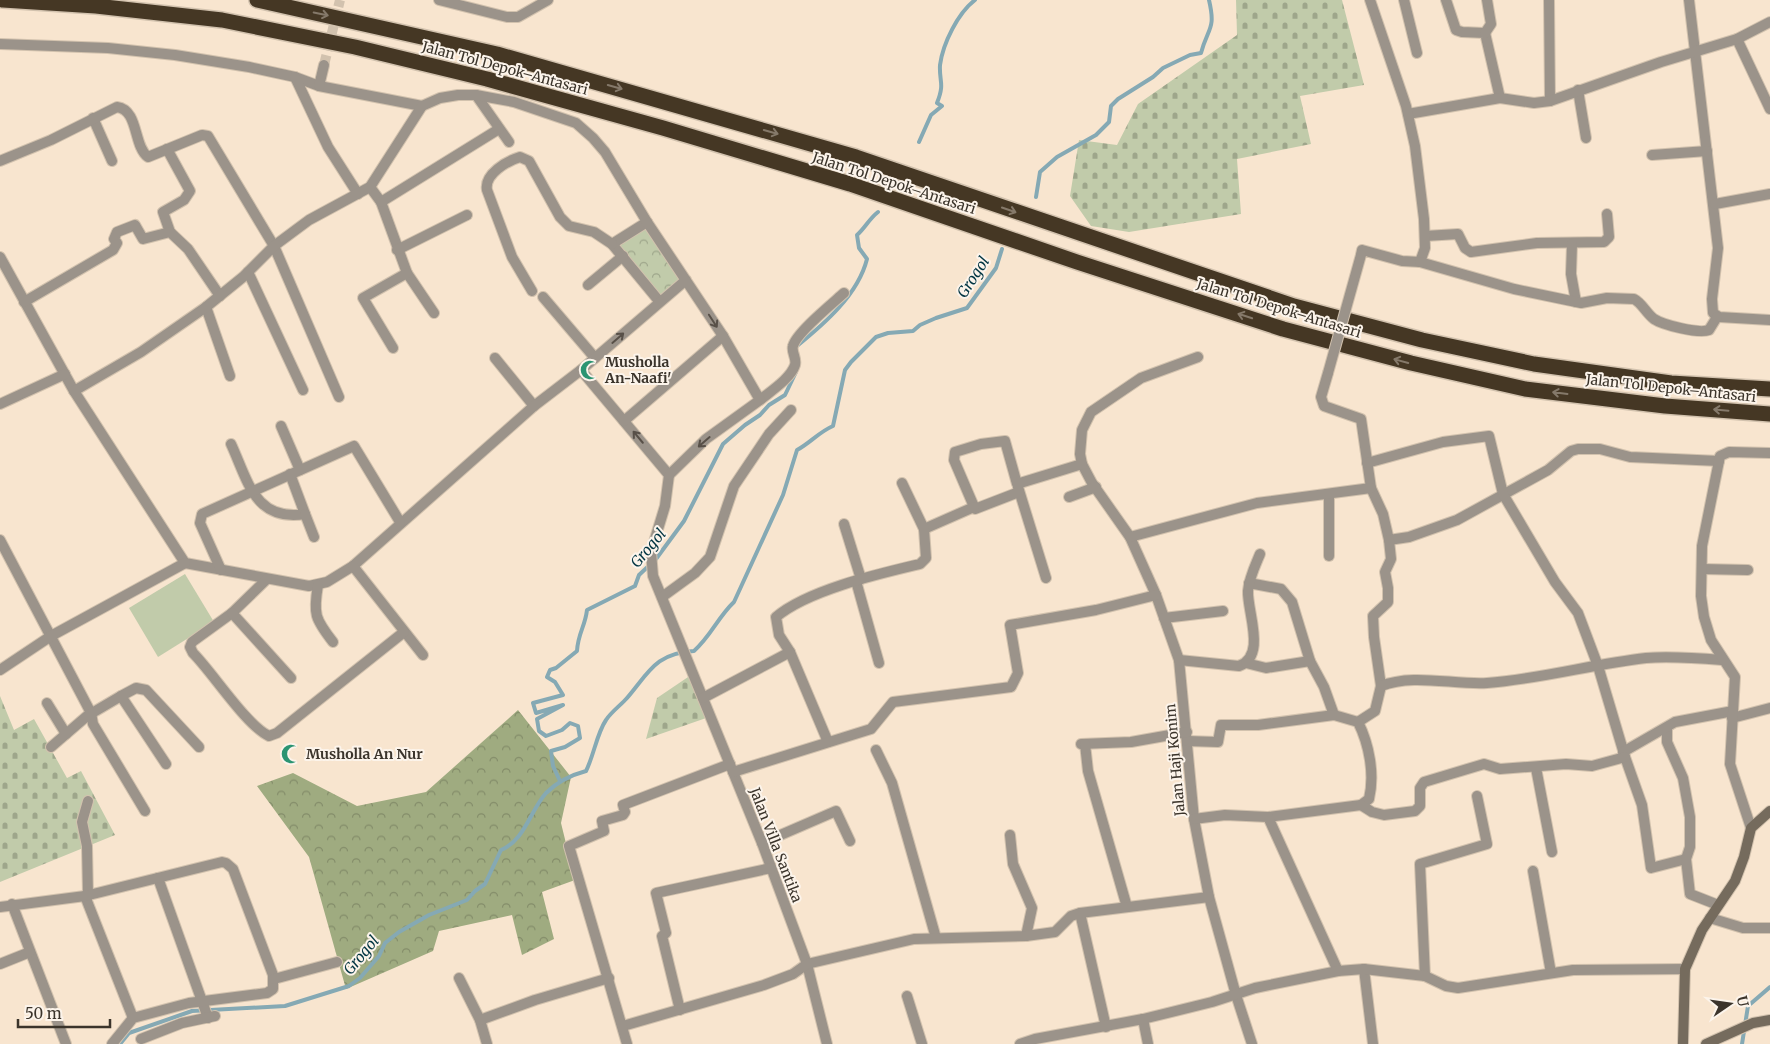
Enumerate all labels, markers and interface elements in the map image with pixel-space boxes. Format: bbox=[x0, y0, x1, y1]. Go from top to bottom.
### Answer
one-way arrow bbox=[313, 10, 329, 19]
street label: Jalan Tol Depok–Antasari bbox=[419, 37, 590, 99]
one-way arrow bbox=[606, 83, 622, 93]
one-way arrow bbox=[763, 128, 779, 138]
street label: Jalan Tol Depok–Antasari bbox=[809, 148, 979, 218]
one-way arrow bbox=[1000, 206, 1016, 215]
water label: Grogol bbox=[953, 253, 993, 301]
street label: Jalan Tol Depok–Antasari bbox=[1194, 274, 1364, 342]
one-way arrow bbox=[1237, 311, 1253, 321]
one-way arrow bbox=[708, 314, 718, 328]
one-way arrow bbox=[611, 332, 624, 344]
place label: Musholla An-Naafi' bbox=[604, 353, 671, 387]
one-way arrow bbox=[1393, 355, 1409, 365]
mosque icon: Musholla An-Naafi' bbox=[579, 359, 601, 381]
street label: Jalan Tol Depok–Antasari bbox=[1584, 370, 1757, 406]
one-way arrow bbox=[1552, 388, 1568, 398]
one-way arrow bbox=[1714, 406, 1730, 415]
one-way arrow bbox=[633, 431, 644, 444]
one-way arrow bbox=[697, 436, 710, 448]
water label: Grogol bbox=[626, 525, 670, 571]
street label: Jalan Haji Konim bbox=[1161, 703, 1189, 818]
mosque icon: Musholla An Nur bbox=[280, 743, 302, 765]
place label: Musholla An Nur bbox=[306, 745, 423, 763]
street label: Jalan Villa Santika bbox=[745, 784, 806, 905]
water label: Grogol bbox=[339, 932, 383, 978]
north arrow bbox=[1705, 979, 1755, 1029]
text: U bbox=[1733, 994, 1753, 1009]
scale bar bbox=[18, 996, 110, 1028]
text: 50 m bbox=[25, 1004, 62, 1023]

